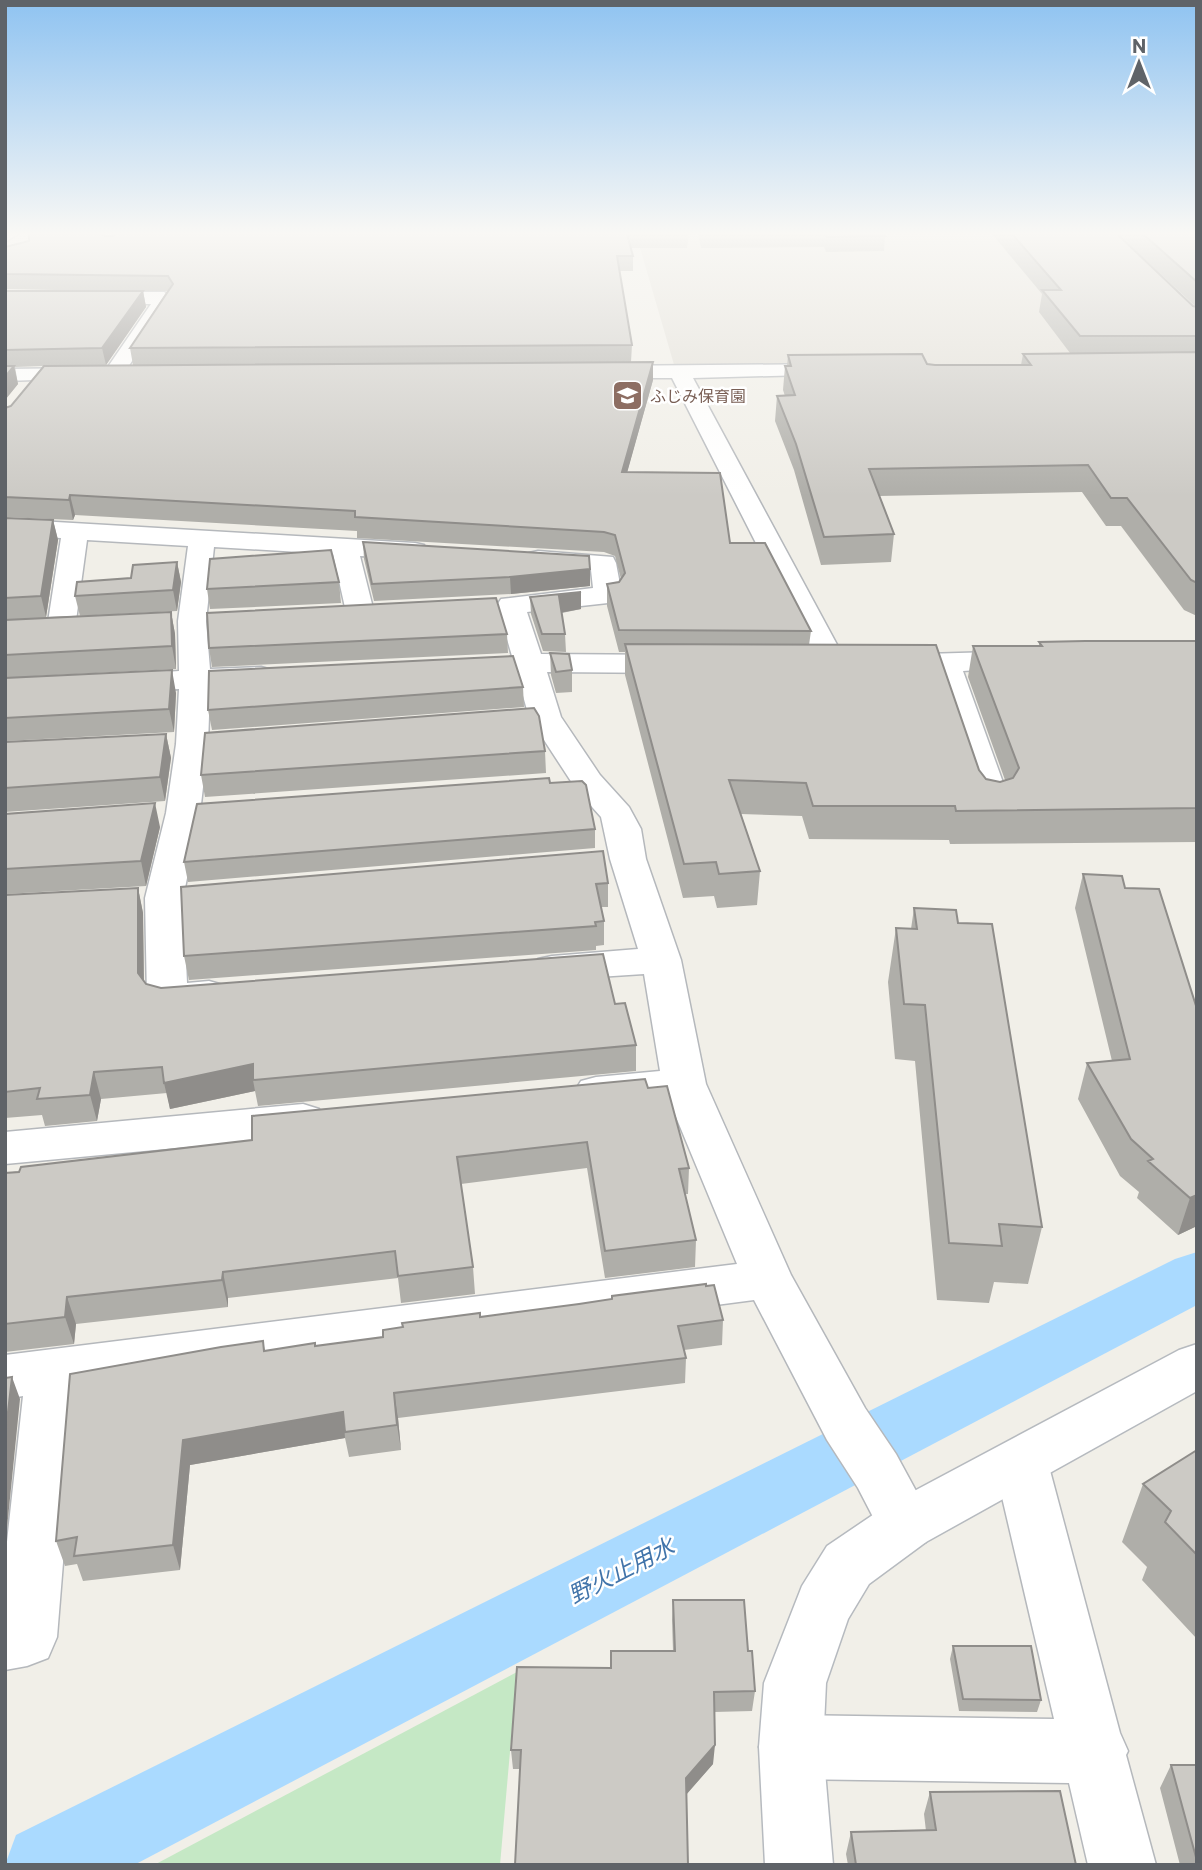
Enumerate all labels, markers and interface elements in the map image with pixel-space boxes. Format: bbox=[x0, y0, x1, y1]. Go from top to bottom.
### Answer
north arrow bbox=[1104, 28, 1174, 98]
text: N bbox=[1132, 34, 1146, 57]
school or university icon: ふじみ保育園 bbox=[610, 378, 644, 412]
place label: ふじみ保育園 bbox=[650, 386, 746, 405]
water label: 野火止用水 bbox=[563, 1530, 681, 1609]

